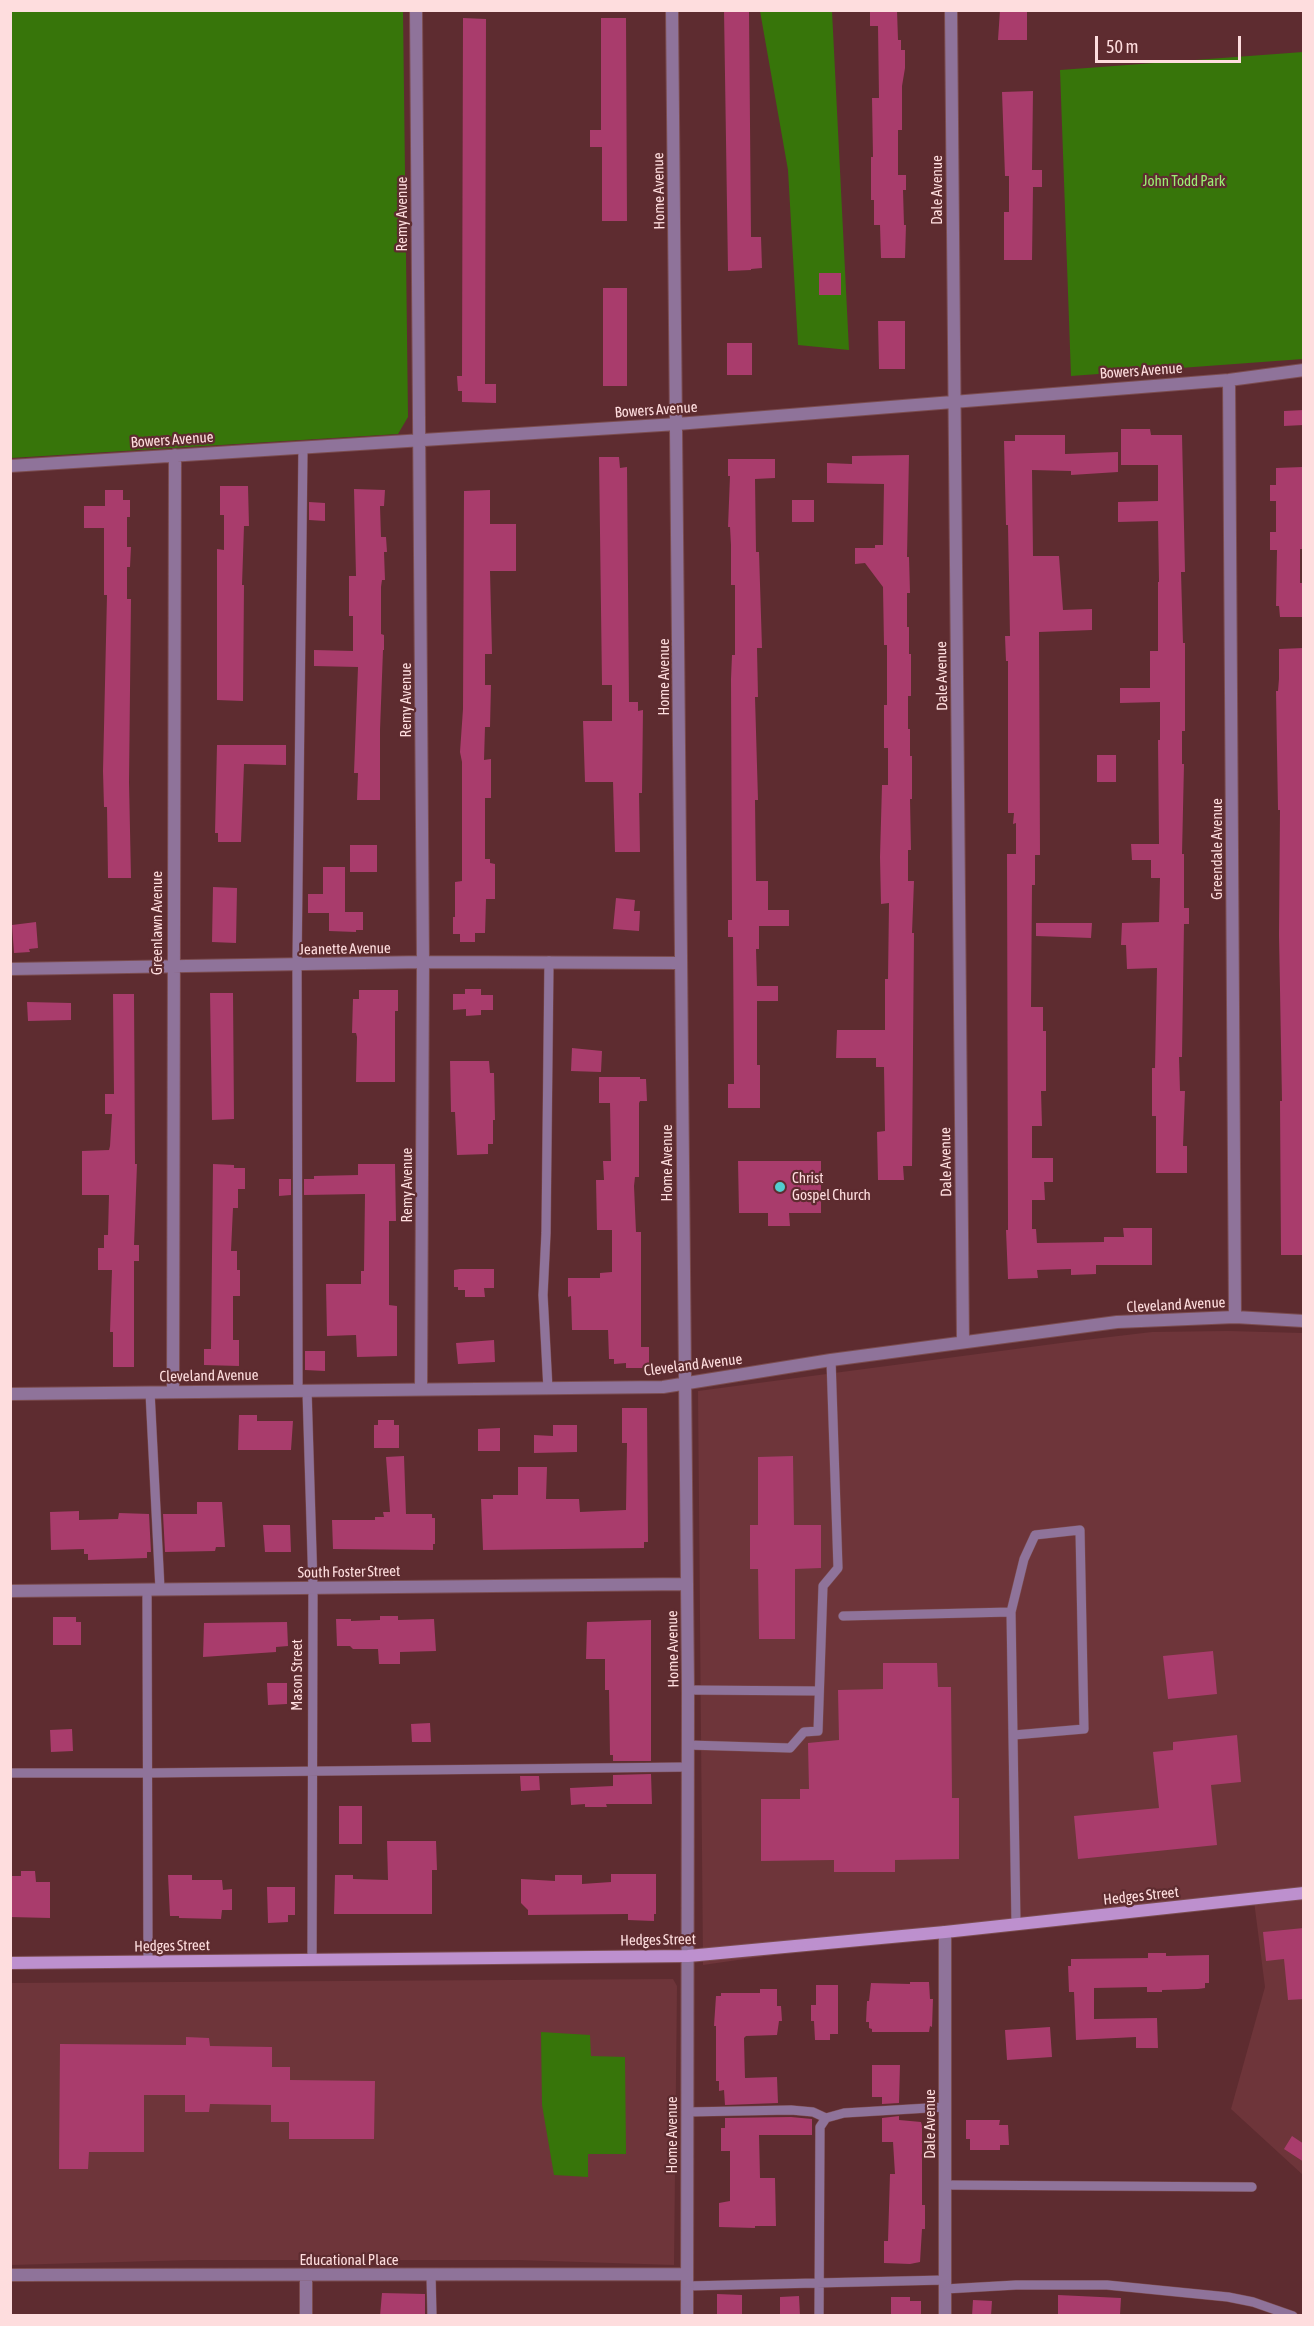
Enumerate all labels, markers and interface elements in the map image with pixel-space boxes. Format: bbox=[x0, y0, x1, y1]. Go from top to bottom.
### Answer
scale bar bbox=[1098, 24, 1244, 62]
text: 50 m bbox=[1106, 36, 1138, 57]
street label: Home Avenue bbox=[649, 152, 669, 230]
street label: Dale Avenue bbox=[928, 155, 946, 225]
park label: John Todd Park bbox=[1143, 172, 1225, 190]
street label: Remy Avenue bbox=[393, 177, 411, 251]
street label: Bowers Avenue bbox=[1099, 359, 1183, 383]
street label: Bowers Avenue bbox=[614, 398, 698, 422]
street label: Bowers Avenue bbox=[130, 428, 214, 452]
street label: Home Avenue bbox=[655, 639, 673, 715]
street label: Dale Avenue bbox=[932, 641, 952, 711]
street label: Remy Avenue bbox=[397, 663, 415, 737]
street label: Greendale Avenue bbox=[1208, 798, 1226, 900]
street label: Greenlawn Avenue bbox=[148, 871, 166, 975]
street label: Jeanette Avenue bbox=[299, 939, 391, 959]
street label: Home Avenue bbox=[658, 1125, 676, 1201]
street label: Dale Avenue bbox=[936, 1127, 956, 1197]
street label: Remy Avenue bbox=[398, 1148, 416, 1222]
place label: Christ Gospel Church bbox=[792, 1169, 871, 1204]
marker: Christ Gospel Church bbox=[773, 1180, 787, 1194]
street label: Cleveland Avenue bbox=[1126, 1293, 1226, 1317]
street label: Cleveland Avenue bbox=[643, 1350, 743, 1380]
street label: Cleveland Avenue bbox=[159, 1366, 259, 1386]
street label: South Foster Street bbox=[297, 1562, 401, 1582]
street label: Home Avenue bbox=[663, 1610, 683, 1688]
street label: Mason Street bbox=[288, 1639, 306, 1711]
street label: Hedges Street bbox=[1102, 1883, 1180, 1909]
street label: Hedges Street bbox=[620, 1930, 696, 1950]
street label: Hedges Street bbox=[134, 1936, 210, 1956]
street label: Dale Avenue bbox=[921, 2089, 939, 2159]
street label: Home Avenue bbox=[663, 2097, 681, 2173]
street label: Educational Place bbox=[299, 2251, 399, 2269]

